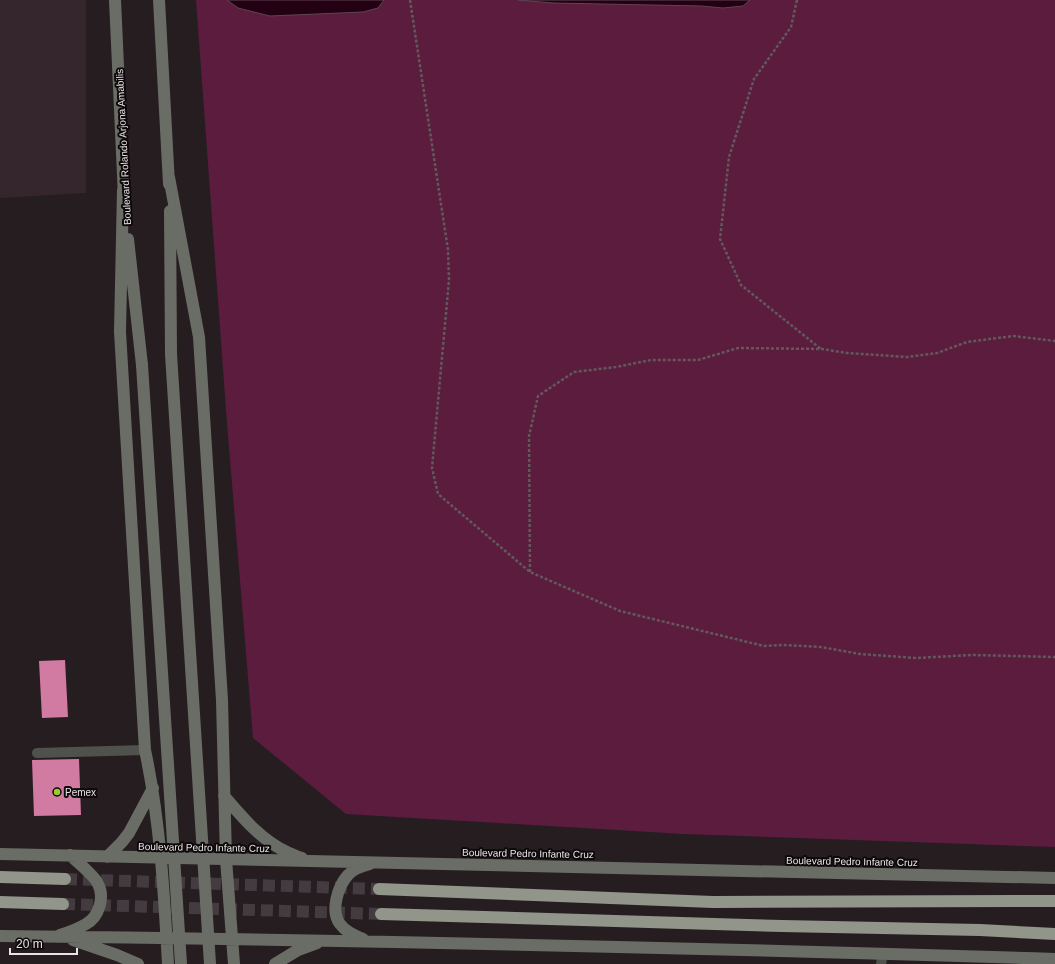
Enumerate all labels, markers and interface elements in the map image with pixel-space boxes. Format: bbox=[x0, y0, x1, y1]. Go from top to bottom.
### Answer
street label: Boulevard Rolando Arjona Amabilis bbox=[114, 69, 133, 225]
marker: Pemex bbox=[52, 787, 62, 797]
place label: Pemex bbox=[65, 787, 96, 798]
street label: Boulevard Pedro Infante Cruz bbox=[138, 841, 270, 854]
street label: Boulevard Pedro Infante Cruz bbox=[462, 847, 594, 860]
street label: Boulevard Pedro Infante Cruz bbox=[786, 855, 918, 868]
scale bar bbox=[10, 930, 77, 956]
text: 20 m bbox=[16, 937, 43, 951]

